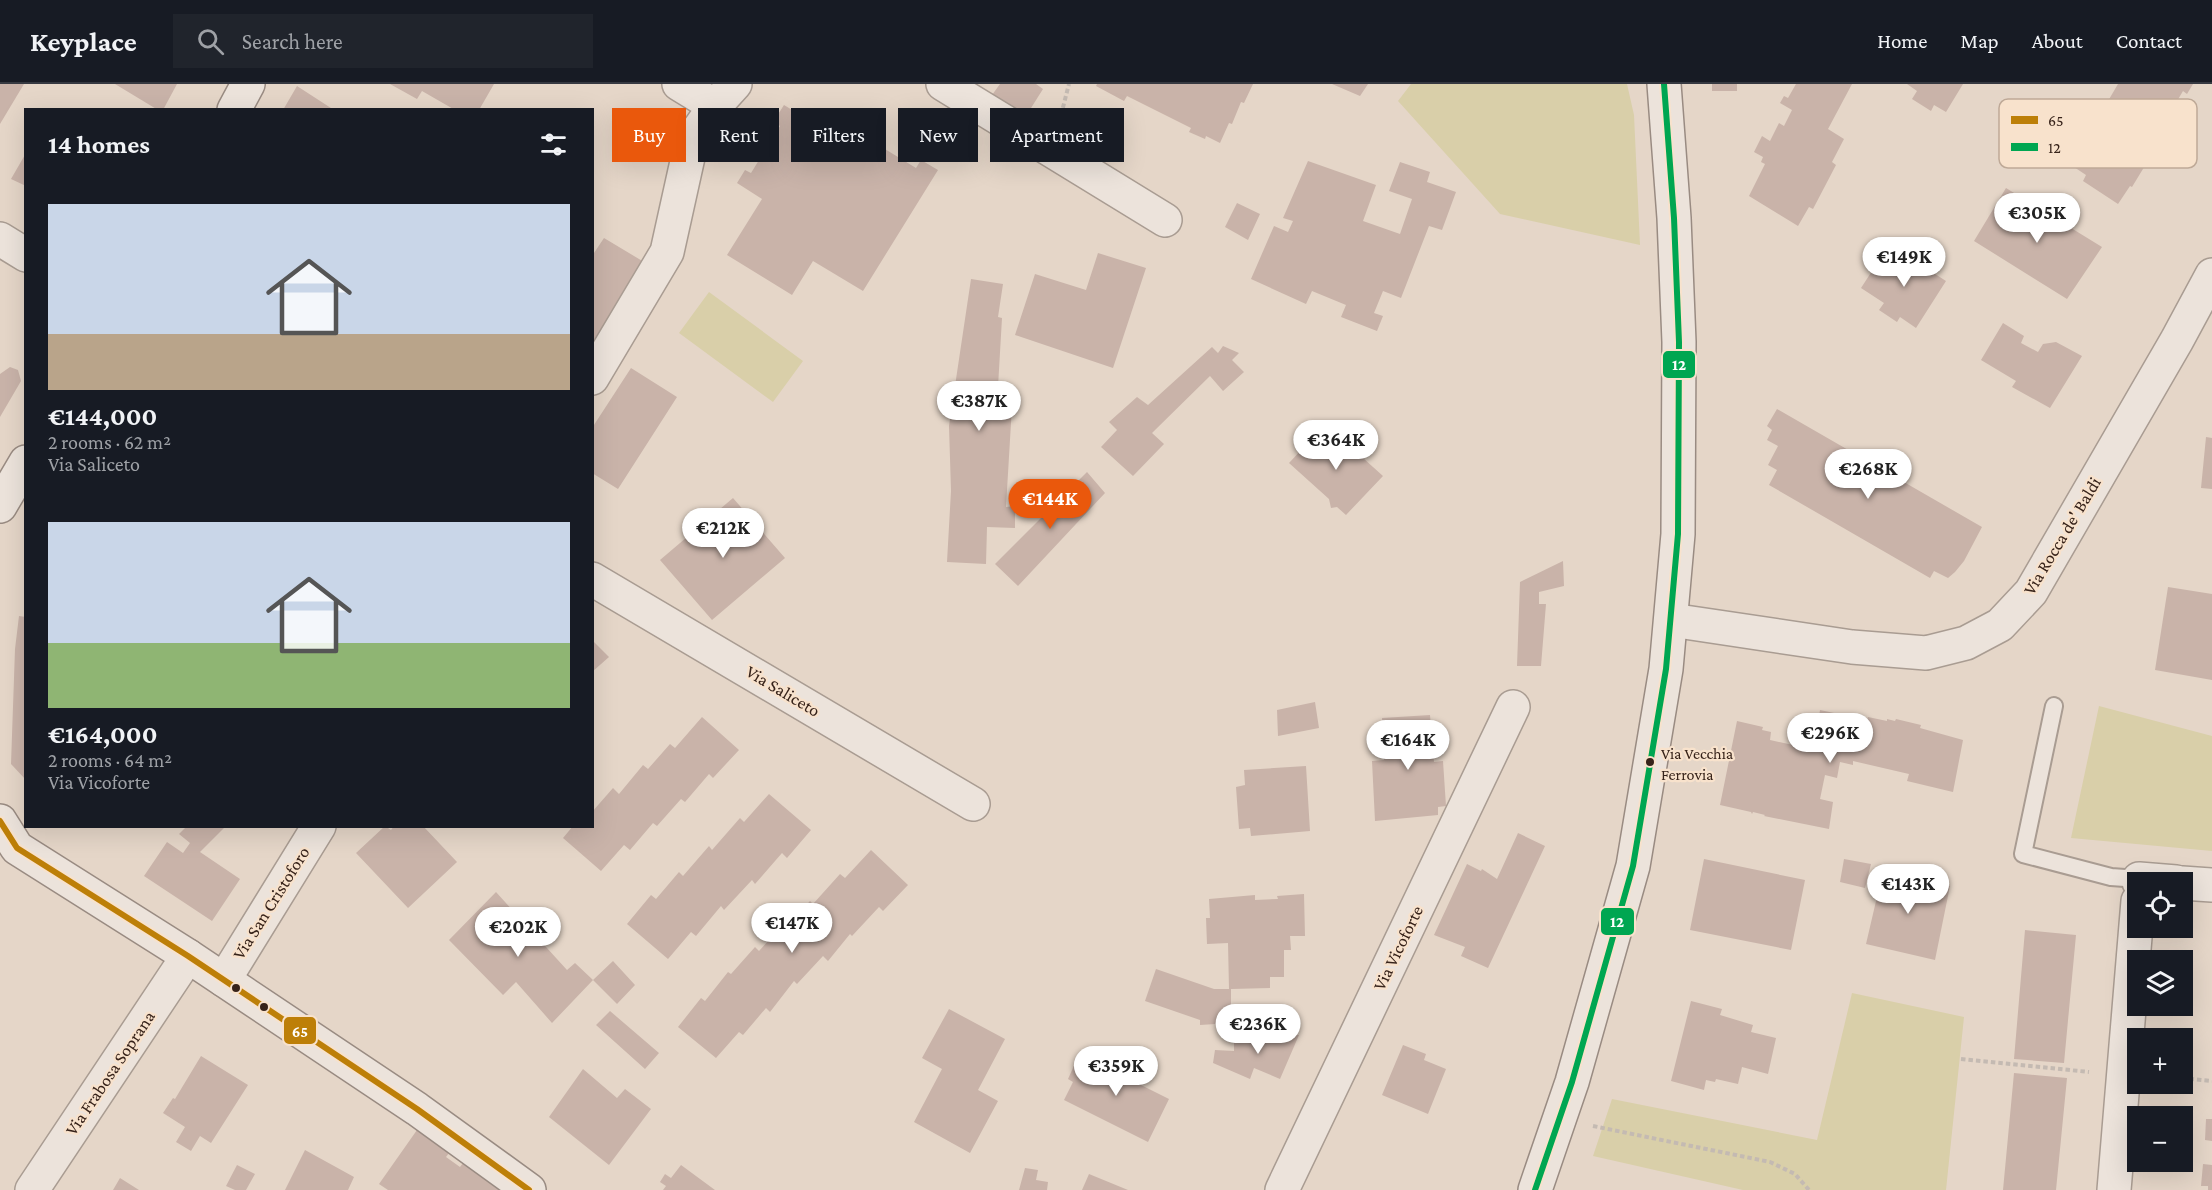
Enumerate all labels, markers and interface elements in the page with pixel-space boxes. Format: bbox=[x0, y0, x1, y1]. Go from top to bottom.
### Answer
search box bbox=[173, 14, 593, 68]
icon: search bbox=[194, 25, 227, 58]
text: Keyplace bbox=[30, 26, 137, 57]
text: Search here bbox=[242, 29, 343, 54]
text: Home bbox=[1877, 29, 1927, 53]
text: Map bbox=[1960, 29, 1999, 53]
text: About bbox=[2032, 29, 2083, 53]
text: Contact bbox=[2116, 29, 2182, 53]
legend bbox=[1999, 99, 2197, 168]
chip: Buy bbox=[612, 108, 686, 162]
chip: Rent bbox=[698, 108, 779, 162]
chip: Filters bbox=[791, 108, 886, 162]
chip: New bbox=[898, 108, 978, 162]
chip: Apartment bbox=[990, 108, 1124, 162]
text: 65 bbox=[2048, 112, 2063, 129]
icon: filters bbox=[537, 128, 570, 161]
text: 14 homes bbox=[48, 130, 150, 159]
text: 12 bbox=[2048, 139, 2061, 156]
pin: €305K bbox=[1995, 193, 2079, 244]
text: €305K bbox=[2008, 201, 2066, 223]
pin: €149K bbox=[1862, 237, 1946, 288]
icon: home bbox=[255, 243, 363, 351]
text: €149K bbox=[1877, 245, 1931, 267]
line badge: 12 bbox=[1662, 350, 1696, 379]
text: 12 bbox=[1672, 356, 1686, 373]
pin: €387K bbox=[937, 381, 1021, 432]
text: €387K bbox=[951, 389, 1007, 411]
text: €144,000 bbox=[48, 402, 157, 431]
pin: €364K bbox=[1294, 420, 1378, 471]
text: €364K bbox=[1307, 428, 1365, 450]
text: 2 rooms · 62 m² bbox=[48, 431, 171, 453]
pin: €268K bbox=[1826, 449, 1910, 500]
text: Via Saliceto bbox=[48, 453, 140, 475]
text: €268K bbox=[1839, 457, 1897, 479]
street label: Via Rocca de' Baldi bbox=[2019, 473, 2105, 598]
pin: €144K bbox=[1008, 479, 1092, 530]
text: €144K bbox=[1023, 487, 1077, 509]
pin: €212K bbox=[681, 508, 765, 559]
text: €212K bbox=[696, 516, 750, 538]
icon: home bbox=[255, 561, 363, 669]
street label: Via Saliceto bbox=[742, 661, 824, 721]
pin: €296K bbox=[1788, 713, 1872, 764]
text: €164,000 bbox=[48, 720, 157, 749]
pin: €164K bbox=[1366, 720, 1450, 771]
text: €296K bbox=[1801, 721, 1859, 743]
text: €164K bbox=[1380, 728, 1436, 750]
place label: Via Vecchia Ferrovia bbox=[1661, 745, 1734, 783]
text: 2 rooms · 64 m² bbox=[48, 749, 172, 771]
marker: Via Vecchia Ferrovia bbox=[1644, 756, 1656, 768]
text: Via Vicoforte bbox=[48, 771, 150, 793]
street label: Via San Cristoforo bbox=[228, 843, 314, 963]
pin: €143K bbox=[1866, 864, 1950, 915]
text: €143K bbox=[1881, 872, 1935, 894]
map controls bbox=[2127, 872, 2193, 1172]
button: locate bbox=[2127, 872, 2193, 938]
street label: Via Vicoforte bbox=[1369, 902, 1427, 994]
pin: €147K bbox=[750, 903, 834, 954]
pin: €202K bbox=[476, 907, 560, 958]
line badge: 12 bbox=[1600, 907, 1635, 936]
text: €147K bbox=[765, 911, 819, 933]
text: 12 bbox=[1610, 913, 1624, 930]
text: €202K bbox=[489, 915, 547, 937]
button: layers bbox=[2127, 950, 2193, 1016]
unlabelled marker bbox=[230, 982, 242, 994]
unlabelled marker bbox=[258, 1001, 270, 1013]
pin: €236K bbox=[1216, 1004, 1300, 1055]
street label: Via Frabosa Soprana bbox=[61, 1007, 159, 1139]
text: €236K bbox=[1230, 1012, 1286, 1034]
line badge: 65 bbox=[283, 1016, 317, 1045]
text: 65 bbox=[292, 1023, 308, 1040]
button: + bbox=[2127, 1028, 2193, 1094]
pin: €359K bbox=[1074, 1046, 1158, 1097]
text: €359K bbox=[1088, 1054, 1144, 1076]
button: − bbox=[2127, 1106, 2193, 1172]

